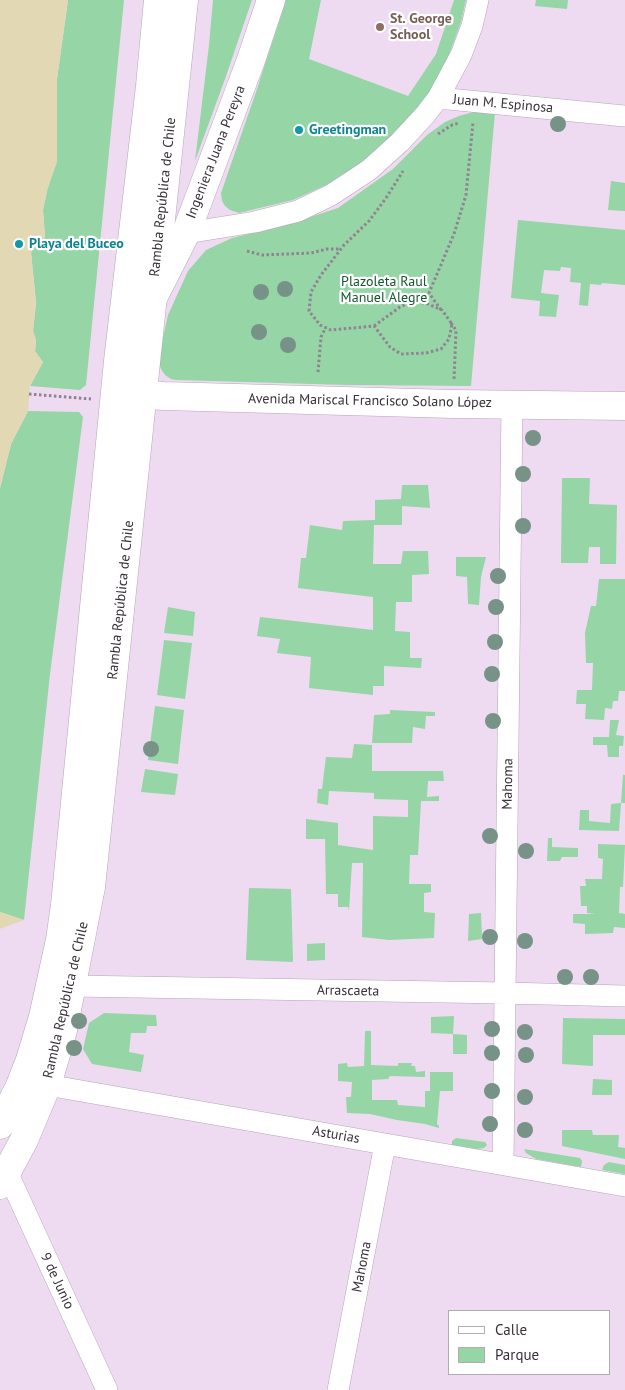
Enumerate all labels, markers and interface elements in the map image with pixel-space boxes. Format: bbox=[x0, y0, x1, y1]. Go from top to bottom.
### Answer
place label: St. George School bbox=[390, 11, 452, 44]
marker: St. George School bbox=[374, 21, 386, 33]
street label: Ingeniera Juana Pereyra bbox=[183, 83, 249, 221]
street label: Juan M. Espinosa bbox=[452, 91, 554, 117]
street label: Rambla República de Chile bbox=[146, 117, 180, 277]
place label: Greetingman bbox=[309, 122, 386, 138]
marker: Greetingman bbox=[293, 124, 305, 136]
place label: Playa del Buceo bbox=[29, 236, 124, 252]
marker: Playa del Buceo bbox=[13, 238, 25, 250]
park label: Plazoleta Raul Manuel Alegre bbox=[341, 274, 427, 306]
street label: Avenida Mariscal Francisco Solano López bbox=[248, 390, 492, 412]
street label: Rambla República de Chile bbox=[104, 520, 138, 680]
street label: Mahoma bbox=[499, 758, 517, 810]
street label: Rambla República de Chile bbox=[40, 920, 92, 1080]
street label: Arrascaeta bbox=[317, 982, 379, 1000]
street label: Asturias bbox=[311, 1123, 361, 1147]
street label: Mahoma bbox=[349, 1240, 375, 1294]
street label: 9 de Junio bbox=[37, 1250, 77, 1312]
legend bbox=[448, 1310, 610, 1375]
text: Calle bbox=[495, 1320, 527, 1339]
text: Parque bbox=[495, 1345, 539, 1364]

